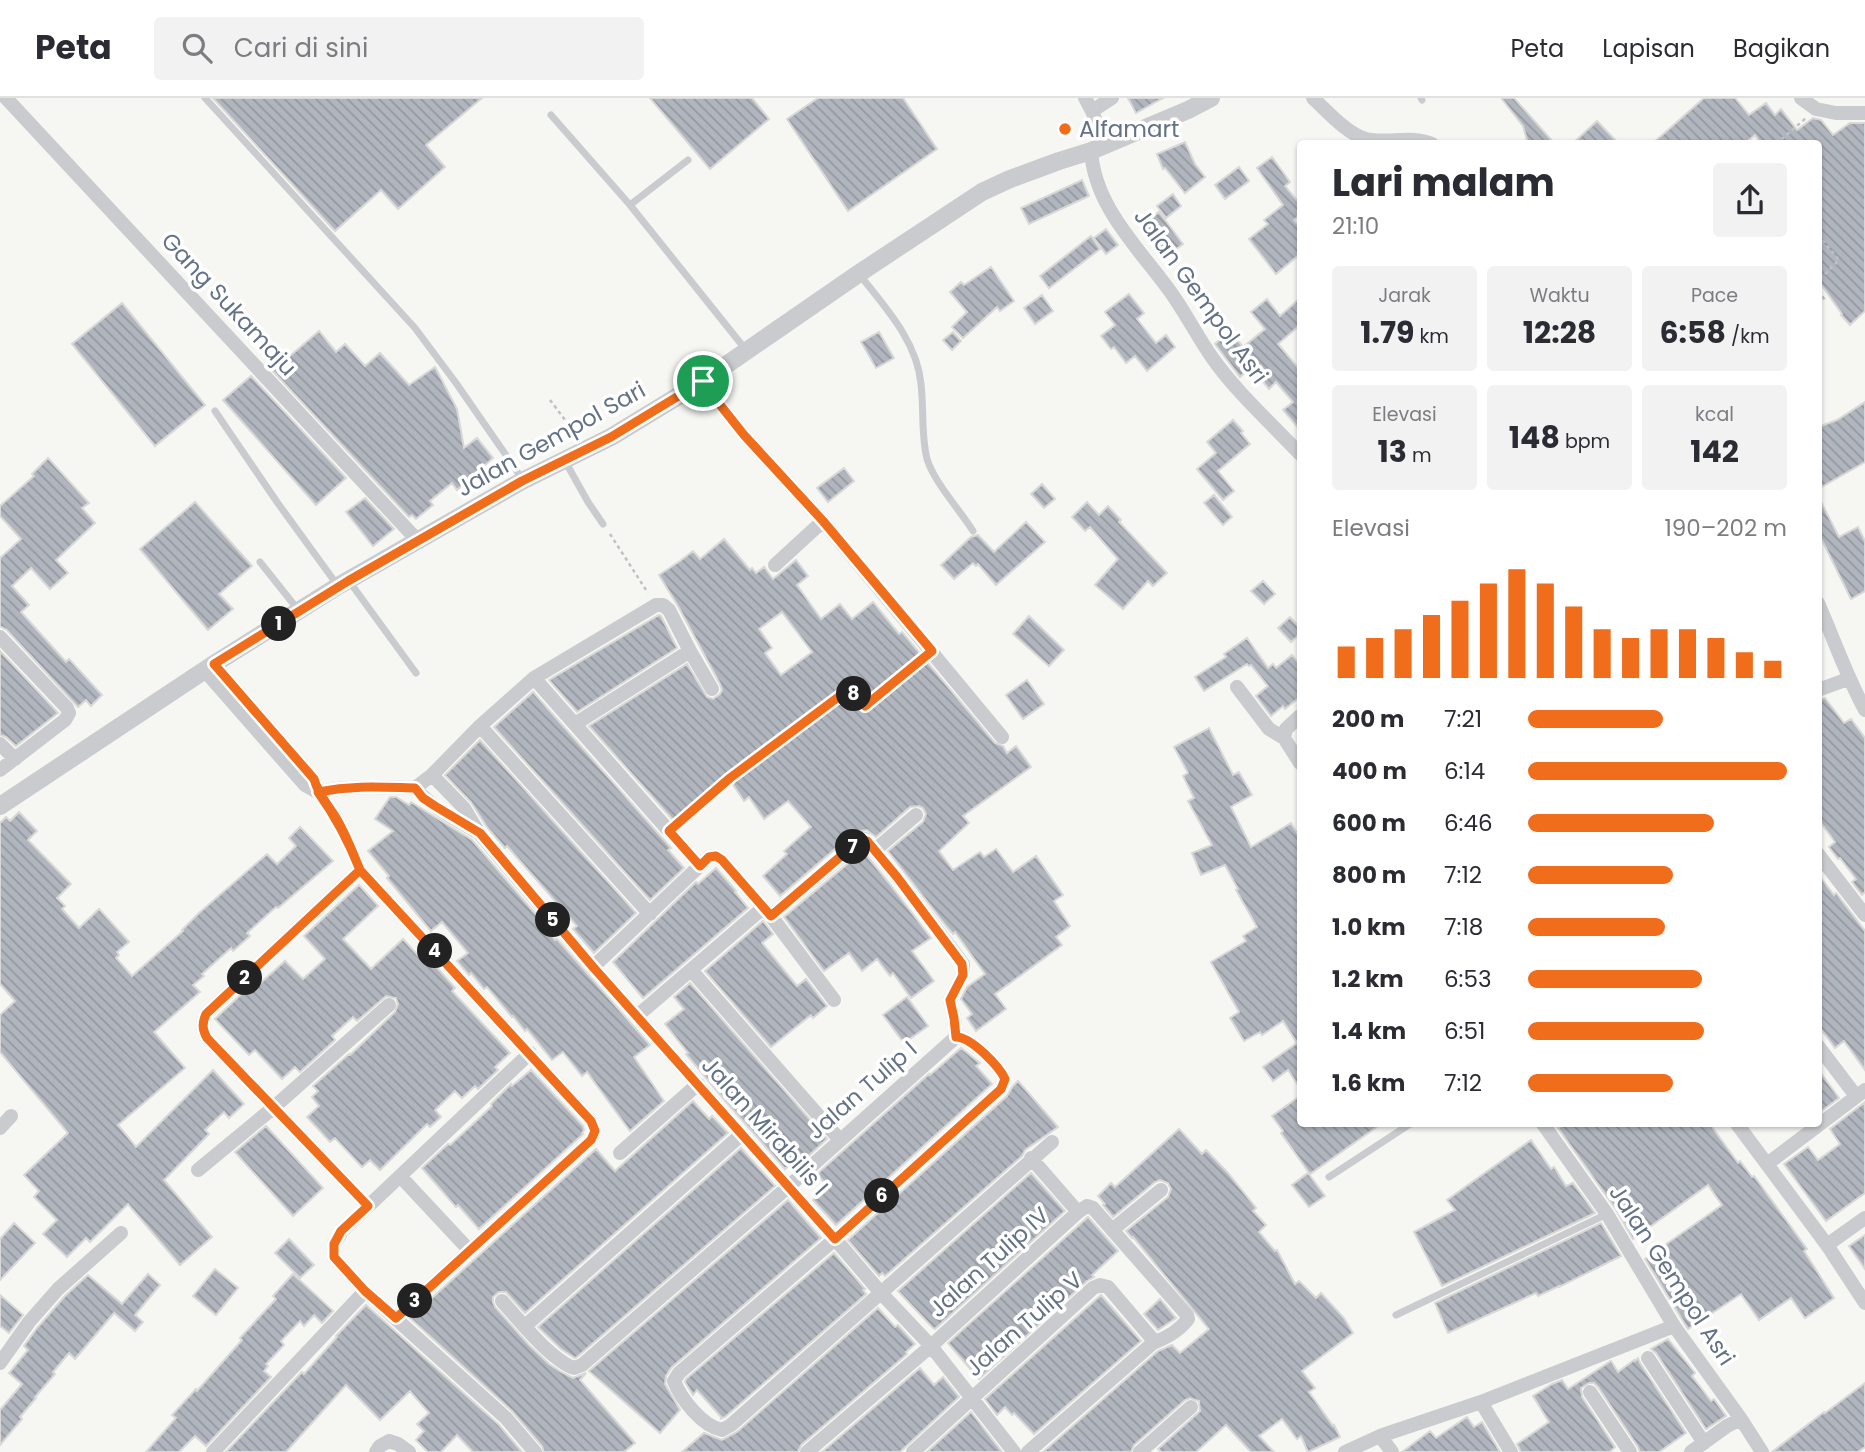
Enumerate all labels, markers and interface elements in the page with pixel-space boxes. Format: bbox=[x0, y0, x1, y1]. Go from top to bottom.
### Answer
search box bbox=[154, 17, 644, 80]
text: Peta bbox=[35, 24, 112, 71]
icon: search bbox=[178, 29, 216, 67]
text: Cari di sini bbox=[234, 30, 368, 66]
text: Peta bbox=[1510, 32, 1564, 65]
text: Lapisan bbox=[1602, 32, 1695, 65]
text: Bagikan bbox=[1733, 32, 1830, 65]
place label: Alfamart bbox=[1079, 113, 1179, 145]
marker: Alfamart bbox=[1057, 121, 1073, 137]
text: Lari malam bbox=[1332, 156, 1555, 209]
button: share bbox=[1713, 163, 1787, 237]
street label: Jalan Gempol Asri bbox=[1126, 202, 1276, 390]
text: 21:10 bbox=[1332, 210, 1379, 242]
street label: Gang Sukamaju bbox=[154, 225, 304, 383]
text: Jarak bbox=[1378, 282, 1431, 309]
text: Waktu bbox=[1529, 282, 1590, 309]
text: Pace bbox=[1691, 282, 1738, 309]
text: 1.79 bbox=[1360, 311, 1414, 354]
text: 12:28 bbox=[1523, 311, 1596, 354]
text: 6:58 bbox=[1659, 311, 1726, 354]
text: km bbox=[1414, 323, 1449, 350]
text: /km bbox=[1726, 323, 1770, 350]
pin bbox=[673, 351, 733, 411]
icon: arrive bbox=[684, 362, 722, 400]
street label: Jalan Gempol Sari bbox=[451, 374, 651, 504]
text: Elevasi bbox=[1372, 401, 1437, 428]
text: kcal bbox=[1695, 401, 1734, 428]
text: 148 bbox=[1509, 416, 1560, 459]
text: bpm bbox=[1560, 428, 1610, 455]
text: 13 bbox=[1377, 430, 1407, 473]
text: 142 bbox=[1690, 430, 1739, 473]
text: m bbox=[1407, 442, 1432, 469]
text: Elevasi bbox=[1332, 512, 1410, 544]
text: 190–202 m bbox=[1664, 512, 1787, 544]
pin: 1 bbox=[262, 606, 296, 642]
text: 1 bbox=[275, 610, 282, 637]
pin: 8 bbox=[836, 676, 872, 712]
text: 8 bbox=[847, 680, 860, 707]
text: 200 m bbox=[1332, 703, 1404, 735]
text: 7:21 bbox=[1444, 703, 1482, 735]
text: 400 m bbox=[1332, 755, 1407, 787]
text: 6:14 bbox=[1444, 755, 1485, 787]
text: 600 m bbox=[1332, 807, 1406, 839]
text: 6:46 bbox=[1444, 807, 1493, 839]
pin: 7 bbox=[836, 830, 870, 864]
text: 7 bbox=[847, 833, 858, 860]
text: 800 m bbox=[1332, 859, 1406, 891]
text: 7:12 bbox=[1444, 859, 1482, 891]
pin: 5 bbox=[536, 902, 570, 938]
text: 5 bbox=[546, 906, 559, 933]
text: 1.0 km bbox=[1332, 911, 1406, 943]
text: 7:18 bbox=[1444, 911, 1483, 943]
pin: 4 bbox=[418, 934, 452, 968]
text: 4 bbox=[428, 937, 441, 964]
pin: 2 bbox=[228, 960, 262, 996]
text: 1.2 km bbox=[1332, 963, 1404, 995]
text: 6:53 bbox=[1444, 963, 1492, 995]
text: 2 bbox=[239, 964, 250, 991]
text: 1.4 km bbox=[1332, 1015, 1406, 1047]
text: 6:51 bbox=[1444, 1015, 1485, 1047]
street label: Jalan Tulip I bbox=[800, 1033, 924, 1147]
street label: Jalan Mirabilis I bbox=[694, 1050, 836, 1202]
text: 1.6 km bbox=[1332, 1067, 1405, 1099]
text: 7:12 bbox=[1444, 1067, 1482, 1099]
pin: 6 bbox=[864, 1178, 900, 1214]
street label: Jalan Gempol Asri bbox=[1602, 1178, 1742, 1372]
text: 6 bbox=[875, 1182, 888, 1209]
street label: Jalan Tulip IV bbox=[922, 1199, 1056, 1324]
street label: Jalan Tulip V bbox=[959, 1264, 1090, 1384]
pin: 3 bbox=[398, 1284, 432, 1318]
text: 3 bbox=[409, 1287, 420, 1314]

